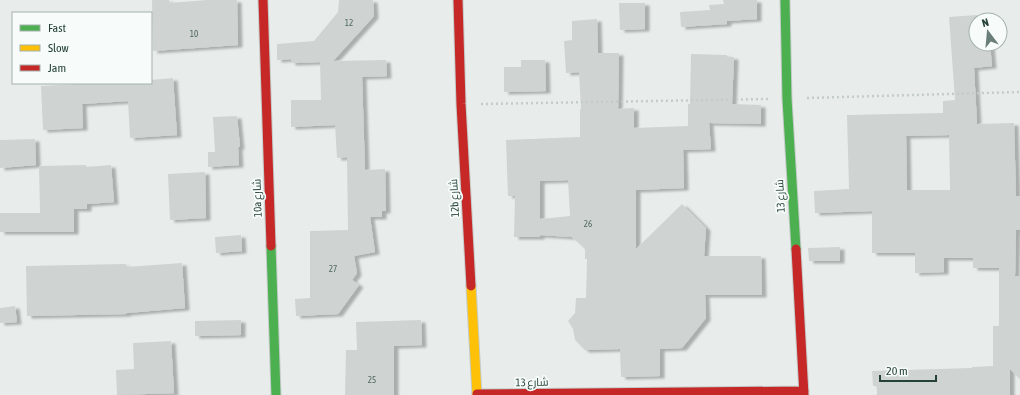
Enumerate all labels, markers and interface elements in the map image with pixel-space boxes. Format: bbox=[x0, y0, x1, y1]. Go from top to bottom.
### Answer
legend bbox=[12, 12, 152, 84]
north arrow bbox=[968, 12, 1008, 52]
text: N bbox=[980, 16, 990, 29]
house number: 12 bbox=[345, 18, 353, 28]
text: Fast bbox=[48, 21, 66, 35]
house number: 10 bbox=[190, 29, 198, 39]
text: Slow bbox=[48, 41, 69, 55]
text: Jam bbox=[48, 61, 66, 75]
street label: 12b شارع bbox=[447, 178, 463, 217]
street label: 10a شارع bbox=[250, 179, 266, 217]
street label: شارع 13 bbox=[773, 179, 789, 213]
house number: 26 bbox=[584, 219, 592, 229]
house number: 27 bbox=[329, 264, 337, 274]
scale bar bbox=[880, 357, 936, 383]
text: 20 m bbox=[886, 364, 908, 378]
house number: 25 bbox=[368, 375, 376, 385]
street label: شارع 13 bbox=[515, 376, 549, 390]

